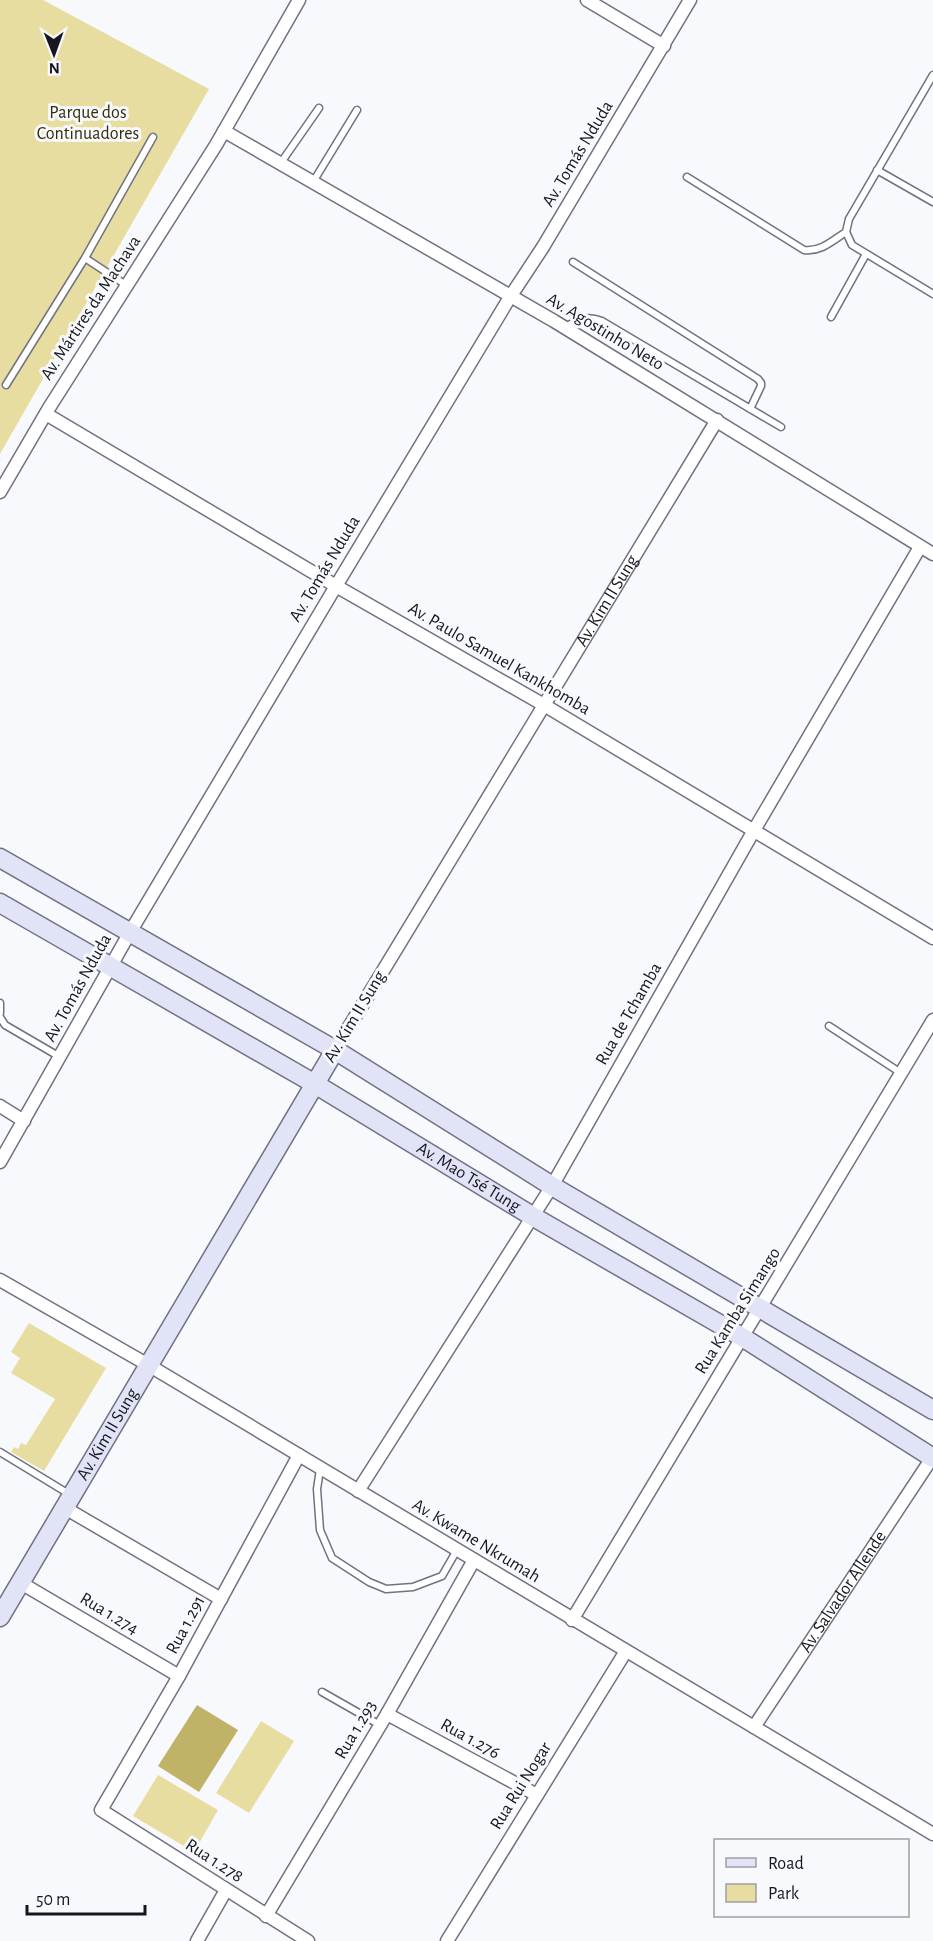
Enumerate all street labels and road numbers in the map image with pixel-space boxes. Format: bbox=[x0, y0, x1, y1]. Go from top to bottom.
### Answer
street label: Av. Tomás Nduda bbox=[539, 98, 617, 210]
street label: Av. Mártires da Machava bbox=[38, 233, 144, 383]
street label: Av. Agostinho Neto bbox=[543, 290, 667, 374]
street label: Av. Tomás Nduda bbox=[286, 513, 364, 625]
street label: Av. Kim II Sung bbox=[573, 552, 642, 650]
street label: Av. Paulo Samuel Kankhomba bbox=[405, 599, 593, 719]
street label: Av. Tomás Nduda bbox=[41, 931, 115, 1045]
street label: Rua de Tchamba bbox=[593, 960, 665, 1068]
street label: Av. Kim II Sung bbox=[321, 968, 389, 1066]
street label: Av. Mao Tsé Tung bbox=[413, 1139, 524, 1216]
street label: Rua Kamba Simango bbox=[692, 1245, 784, 1377]
street label: Av. Kim II Sung bbox=[74, 1385, 142, 1484]
street label: Av. Kwame Nkrumah bbox=[409, 1496, 543, 1586]
street label: Av. Salvador Allende bbox=[797, 1528, 890, 1656]
street label: Rua 1.274 bbox=[77, 1590, 142, 1639]
street label: Rua 1.291 bbox=[163, 1593, 209, 1657]
street label: Rua 1.293 bbox=[332, 1698, 380, 1762]
street label: Rua 1.276 bbox=[437, 1715, 503, 1763]
street label: Rua Rui Nogar bbox=[487, 1739, 555, 1833]
street label: Rua 1.278 bbox=[182, 1836, 246, 1886]

